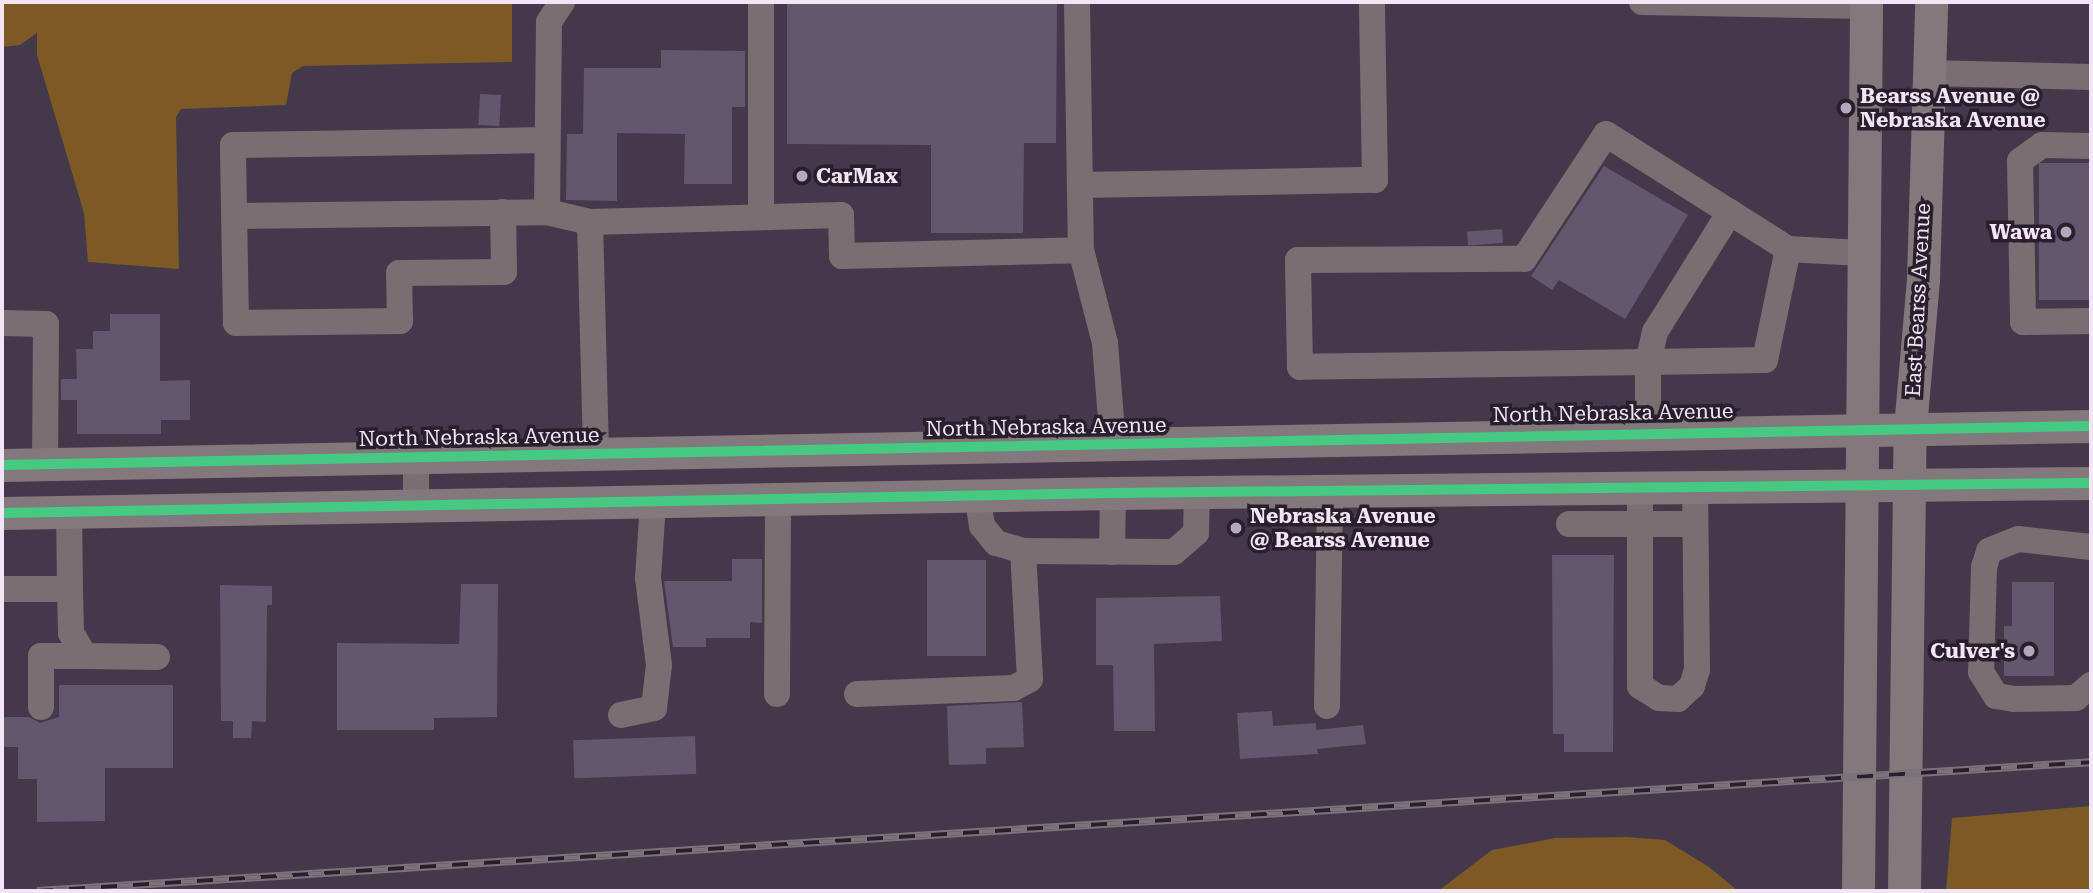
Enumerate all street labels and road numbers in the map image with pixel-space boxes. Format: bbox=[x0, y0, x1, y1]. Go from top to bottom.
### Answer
street label: East Bearss Avenue bbox=[1900, 202, 1936, 398]
street label: North Nebraska Avenue bbox=[1492, 398, 1734, 428]
street label: North Nebraska Avenue bbox=[925, 412, 1167, 442]
street label: North Nebraska Avenue bbox=[358, 422, 600, 452]

